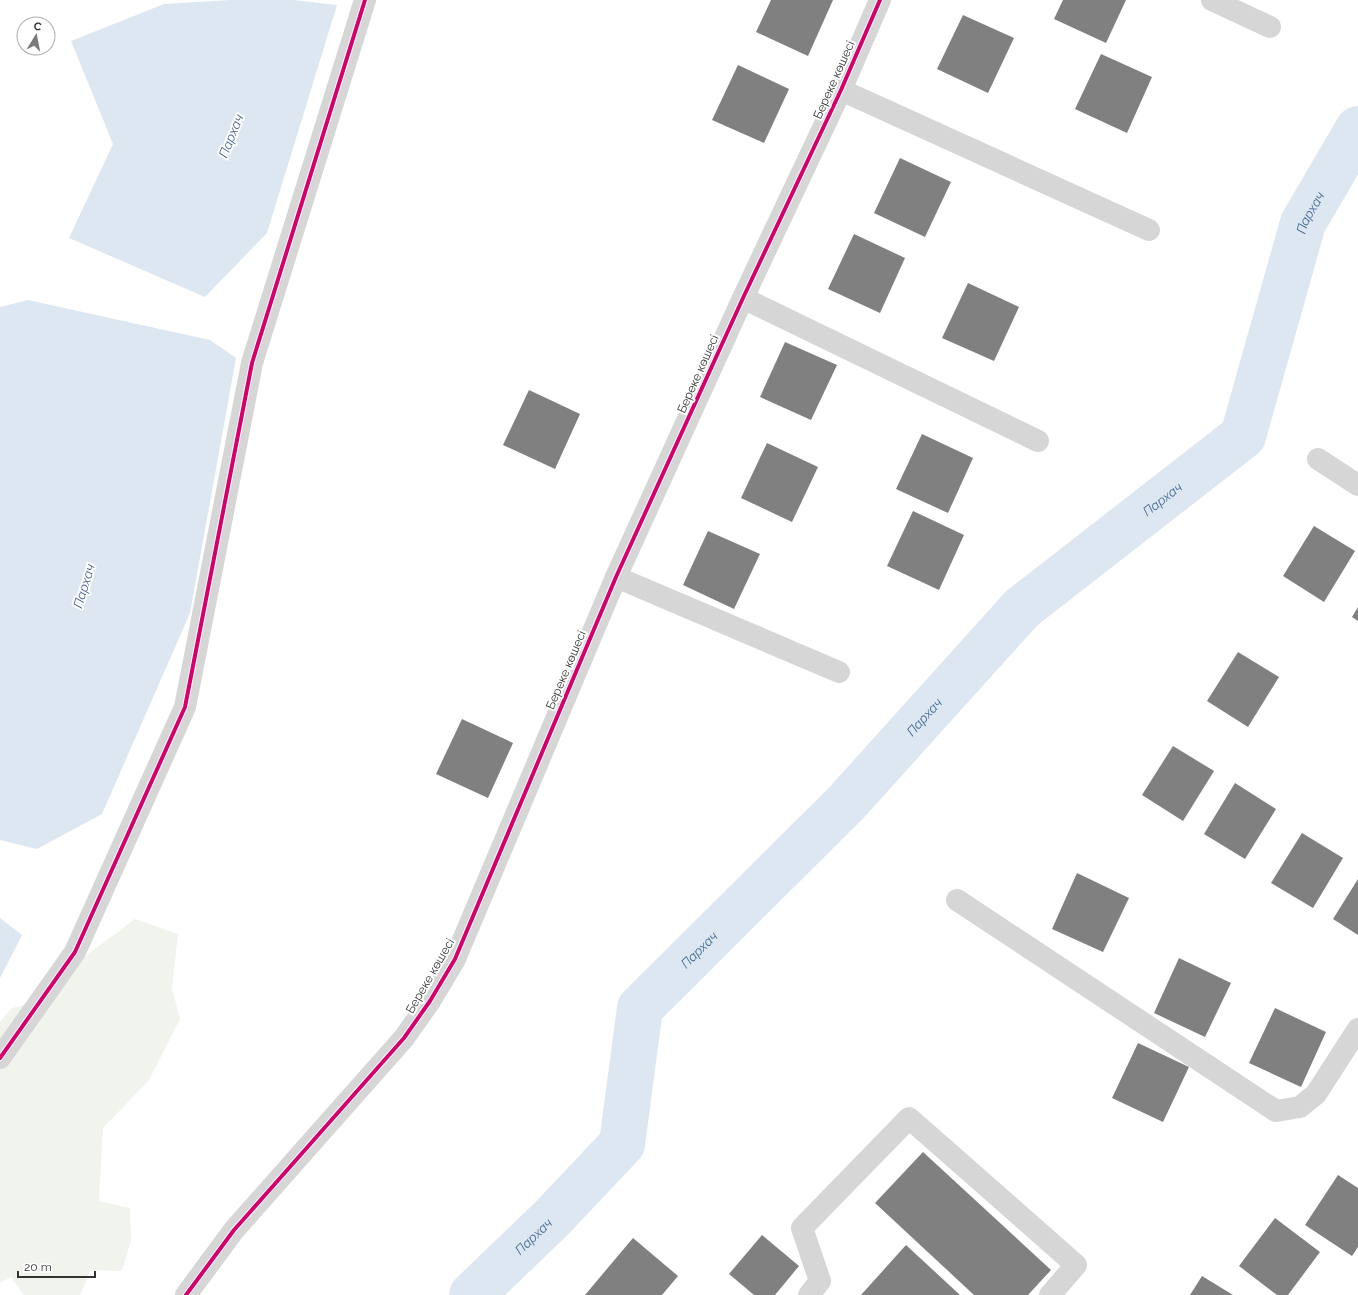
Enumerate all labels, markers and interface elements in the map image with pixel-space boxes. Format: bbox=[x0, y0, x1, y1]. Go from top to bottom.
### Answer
north arrow bbox=[16, 16, 56, 56]
text: С bbox=[33, 20, 43, 34]
street label: Береке көшесі bbox=[810, 39, 858, 121]
water label: Пархач bbox=[216, 112, 247, 160]
water label: Пархач bbox=[1293, 189, 1327, 235]
street label: Береке көшесі bbox=[674, 333, 722, 415]
water label: Пархач bbox=[1140, 479, 1185, 519]
water label: Пархач bbox=[70, 562, 98, 610]
street label: Береке көшесі bbox=[543, 629, 589, 711]
water label: Пархач bbox=[903, 695, 945, 739]
water label: Пархач bbox=[677, 928, 720, 971]
street label: Береке көшесі bbox=[403, 936, 457, 1016]
water label: Пархач bbox=[512, 1215, 555, 1257]
scale bar bbox=[18, 1253, 95, 1279]
text: 20 m bbox=[24, 1260, 52, 1274]

